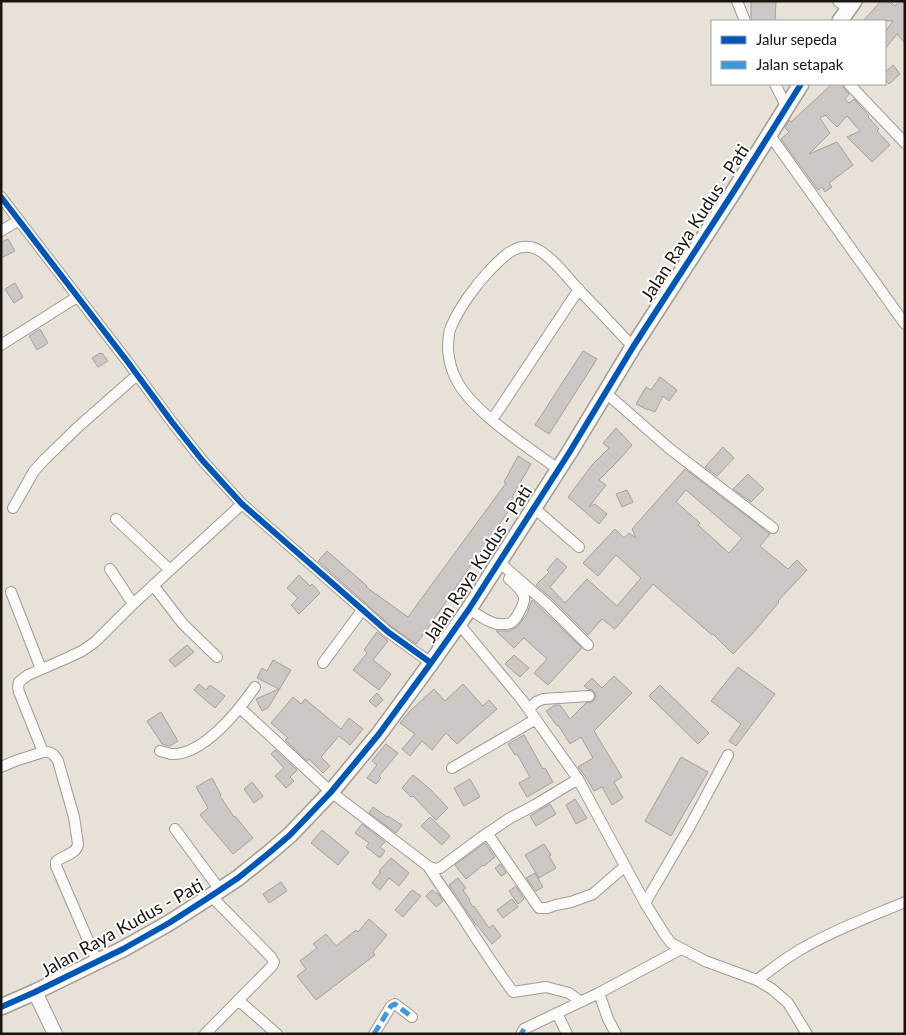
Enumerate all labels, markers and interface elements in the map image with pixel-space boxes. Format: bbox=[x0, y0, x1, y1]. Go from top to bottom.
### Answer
legend bbox=[711, 20, 886, 85]
text: Jalur sepeda bbox=[756, 30, 837, 48]
text: Jalan setapak bbox=[756, 55, 844, 73]
street label: Jalan Raya Kudus - Pati bbox=[635, 140, 753, 305]
street label: Jalan Raya Kudus - Pati bbox=[418, 481, 536, 646]
street label: Jalan Raya Kudus - Pati bbox=[36, 873, 207, 981]

